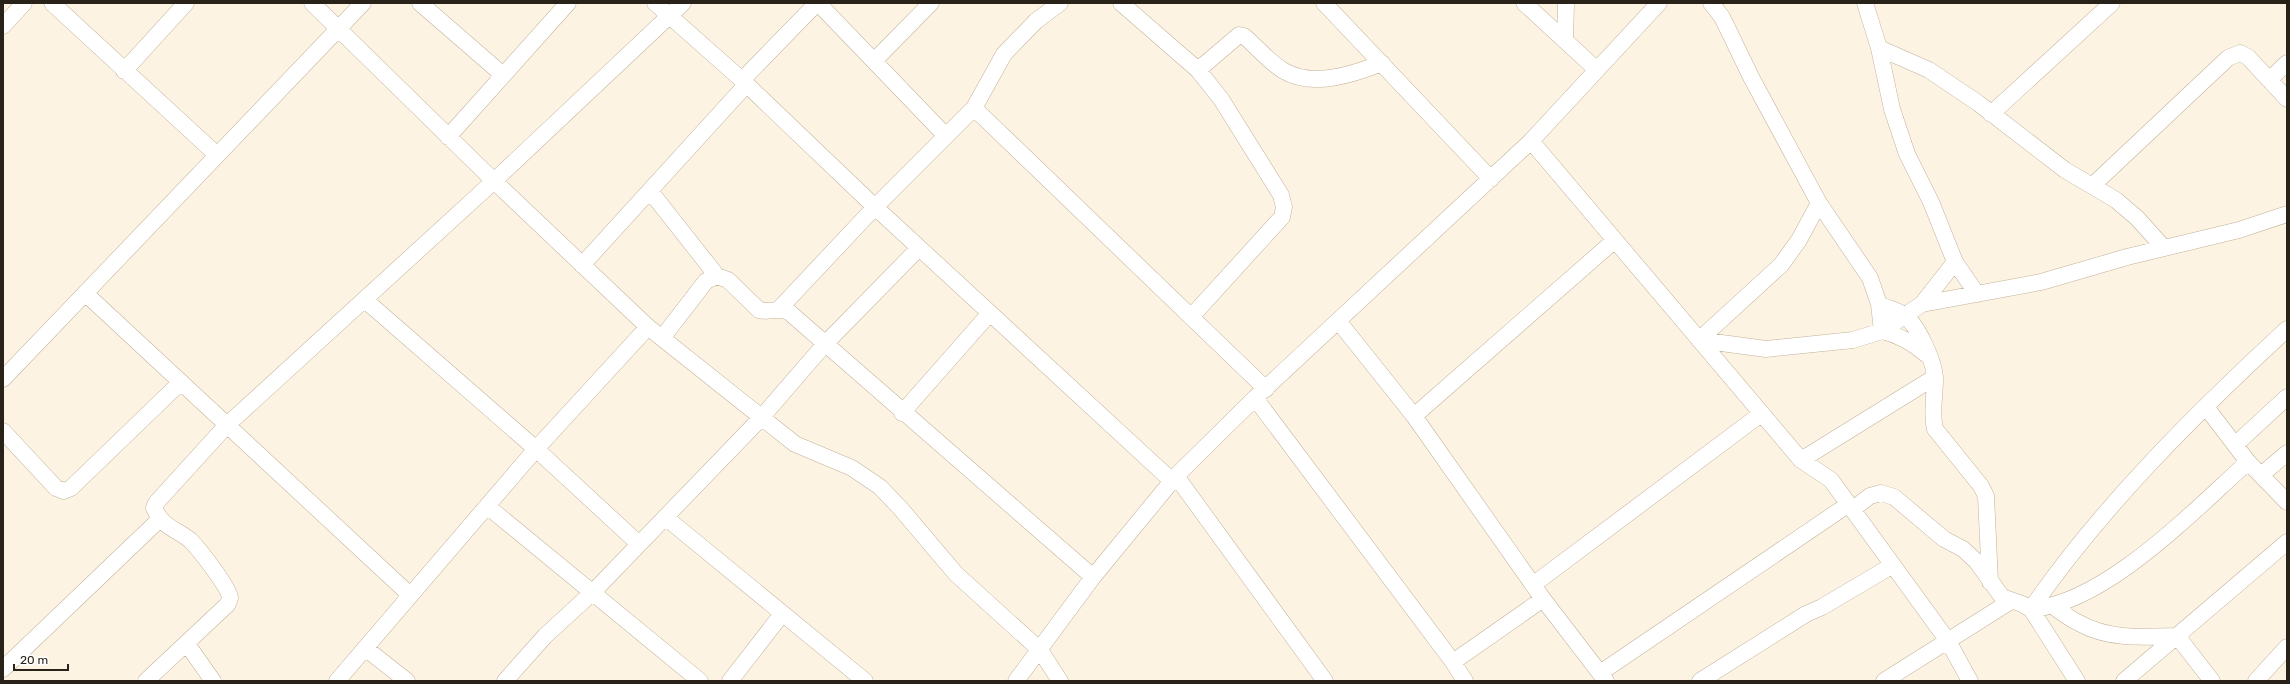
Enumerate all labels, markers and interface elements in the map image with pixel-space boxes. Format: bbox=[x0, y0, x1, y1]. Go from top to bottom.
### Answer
scale bar bbox=[14, 646, 68, 672]
text: 20 m bbox=[20, 653, 48, 667]

